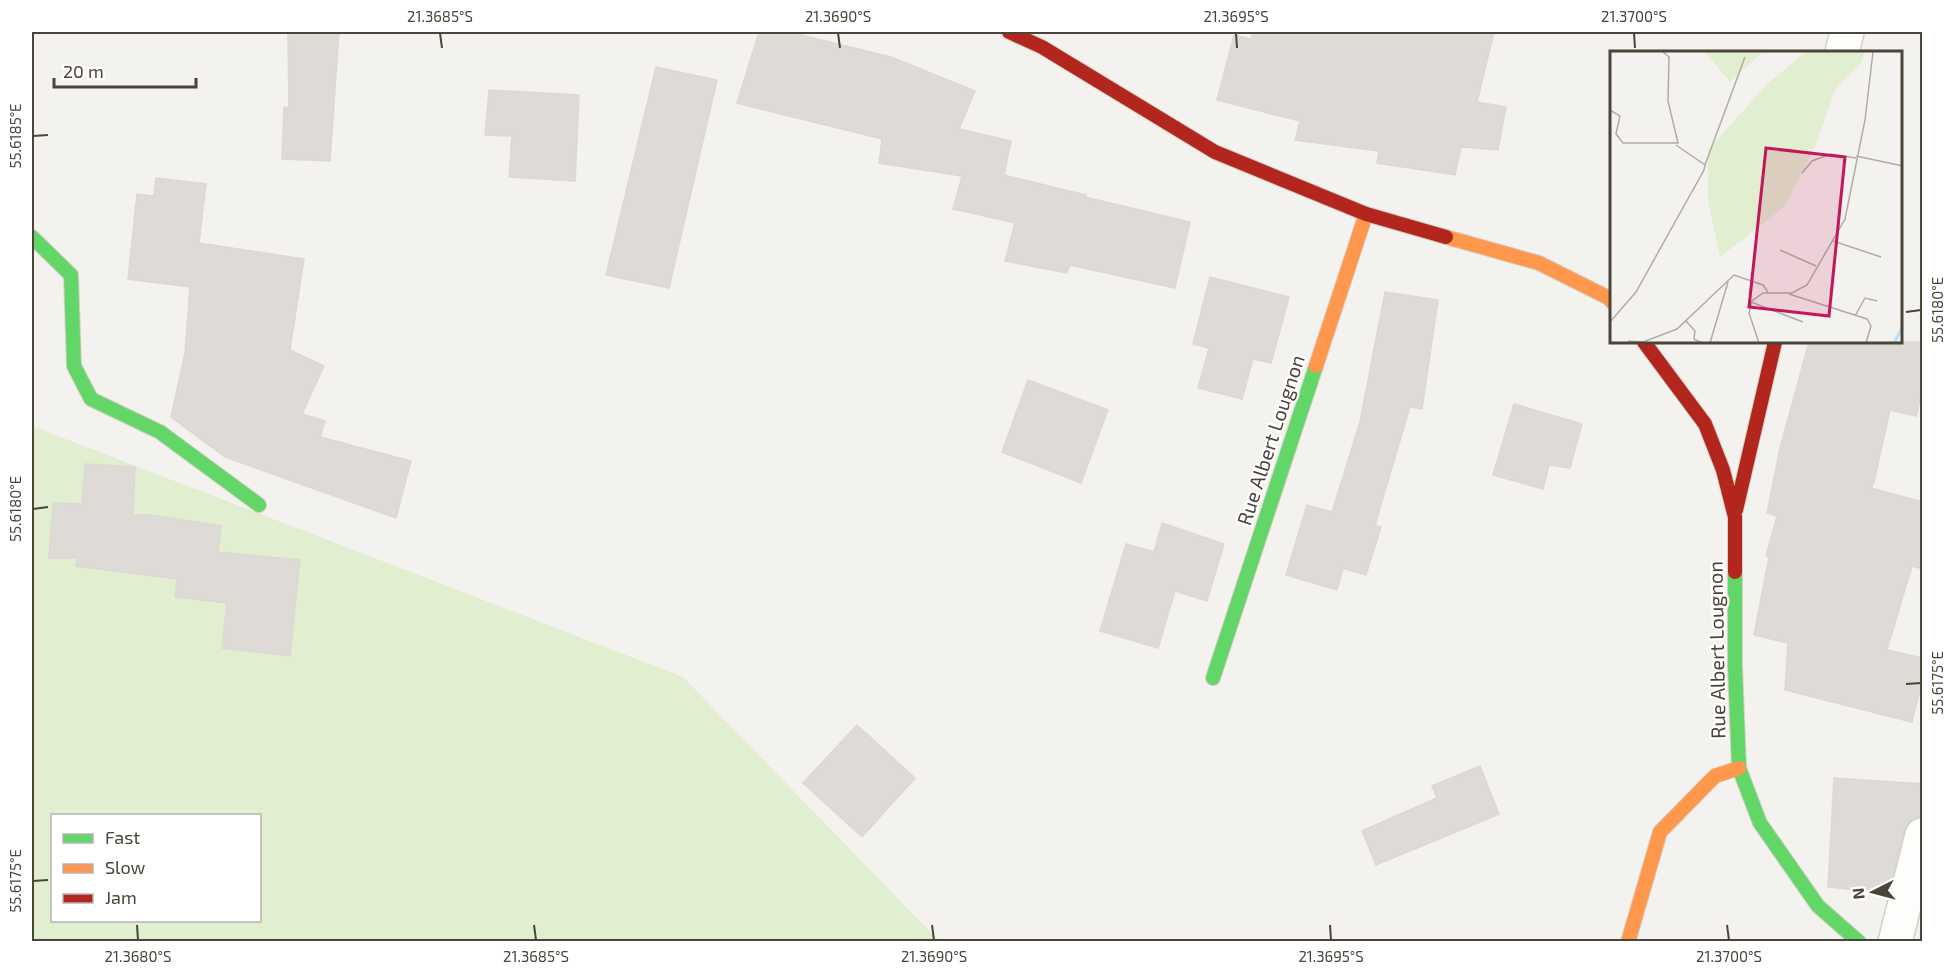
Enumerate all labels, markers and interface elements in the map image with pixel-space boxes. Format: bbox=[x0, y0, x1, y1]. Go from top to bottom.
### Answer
text: 21.3685°S bbox=[407, 7, 473, 25]
text: 21.3690°S bbox=[805, 7, 871, 25]
text: 21.3695°S bbox=[1203, 7, 1269, 25]
text: 21.3700°S bbox=[1601, 7, 1667, 25]
scale bar bbox=[54, 51, 196, 89]
inset map bbox=[1610, 51, 1903, 344]
text: 20 m bbox=[63, 60, 104, 82]
text: 55.6185°E bbox=[6, 103, 24, 169]
text: 55.6180°E bbox=[1928, 277, 1946, 343]
street label: Rue Albert Lougnon bbox=[1231, 351, 1309, 528]
text: 55.6180°E bbox=[6, 476, 24, 542]
street label: Rue Albert Lougnon bbox=[1702, 561, 1730, 739]
text: 55.6175°E bbox=[1928, 651, 1946, 715]
legend bbox=[51, 814, 261, 922]
text: Fast bbox=[105, 826, 140, 848]
text: 55.6175°E bbox=[6, 849, 24, 913]
text: Slow bbox=[105, 856, 146, 878]
north arrow bbox=[1843, 862, 1903, 922]
text: Jam bbox=[105, 886, 137, 908]
text: N bbox=[1848, 887, 1868, 900]
text: 21.3680°S bbox=[105, 947, 171, 965]
text: 21.3685°S bbox=[503, 947, 569, 965]
text: 21.3690°S bbox=[901, 947, 967, 965]
text: 21.3695°S bbox=[1298, 947, 1364, 965]
text: 21.3700°S bbox=[1696, 947, 1762, 965]

